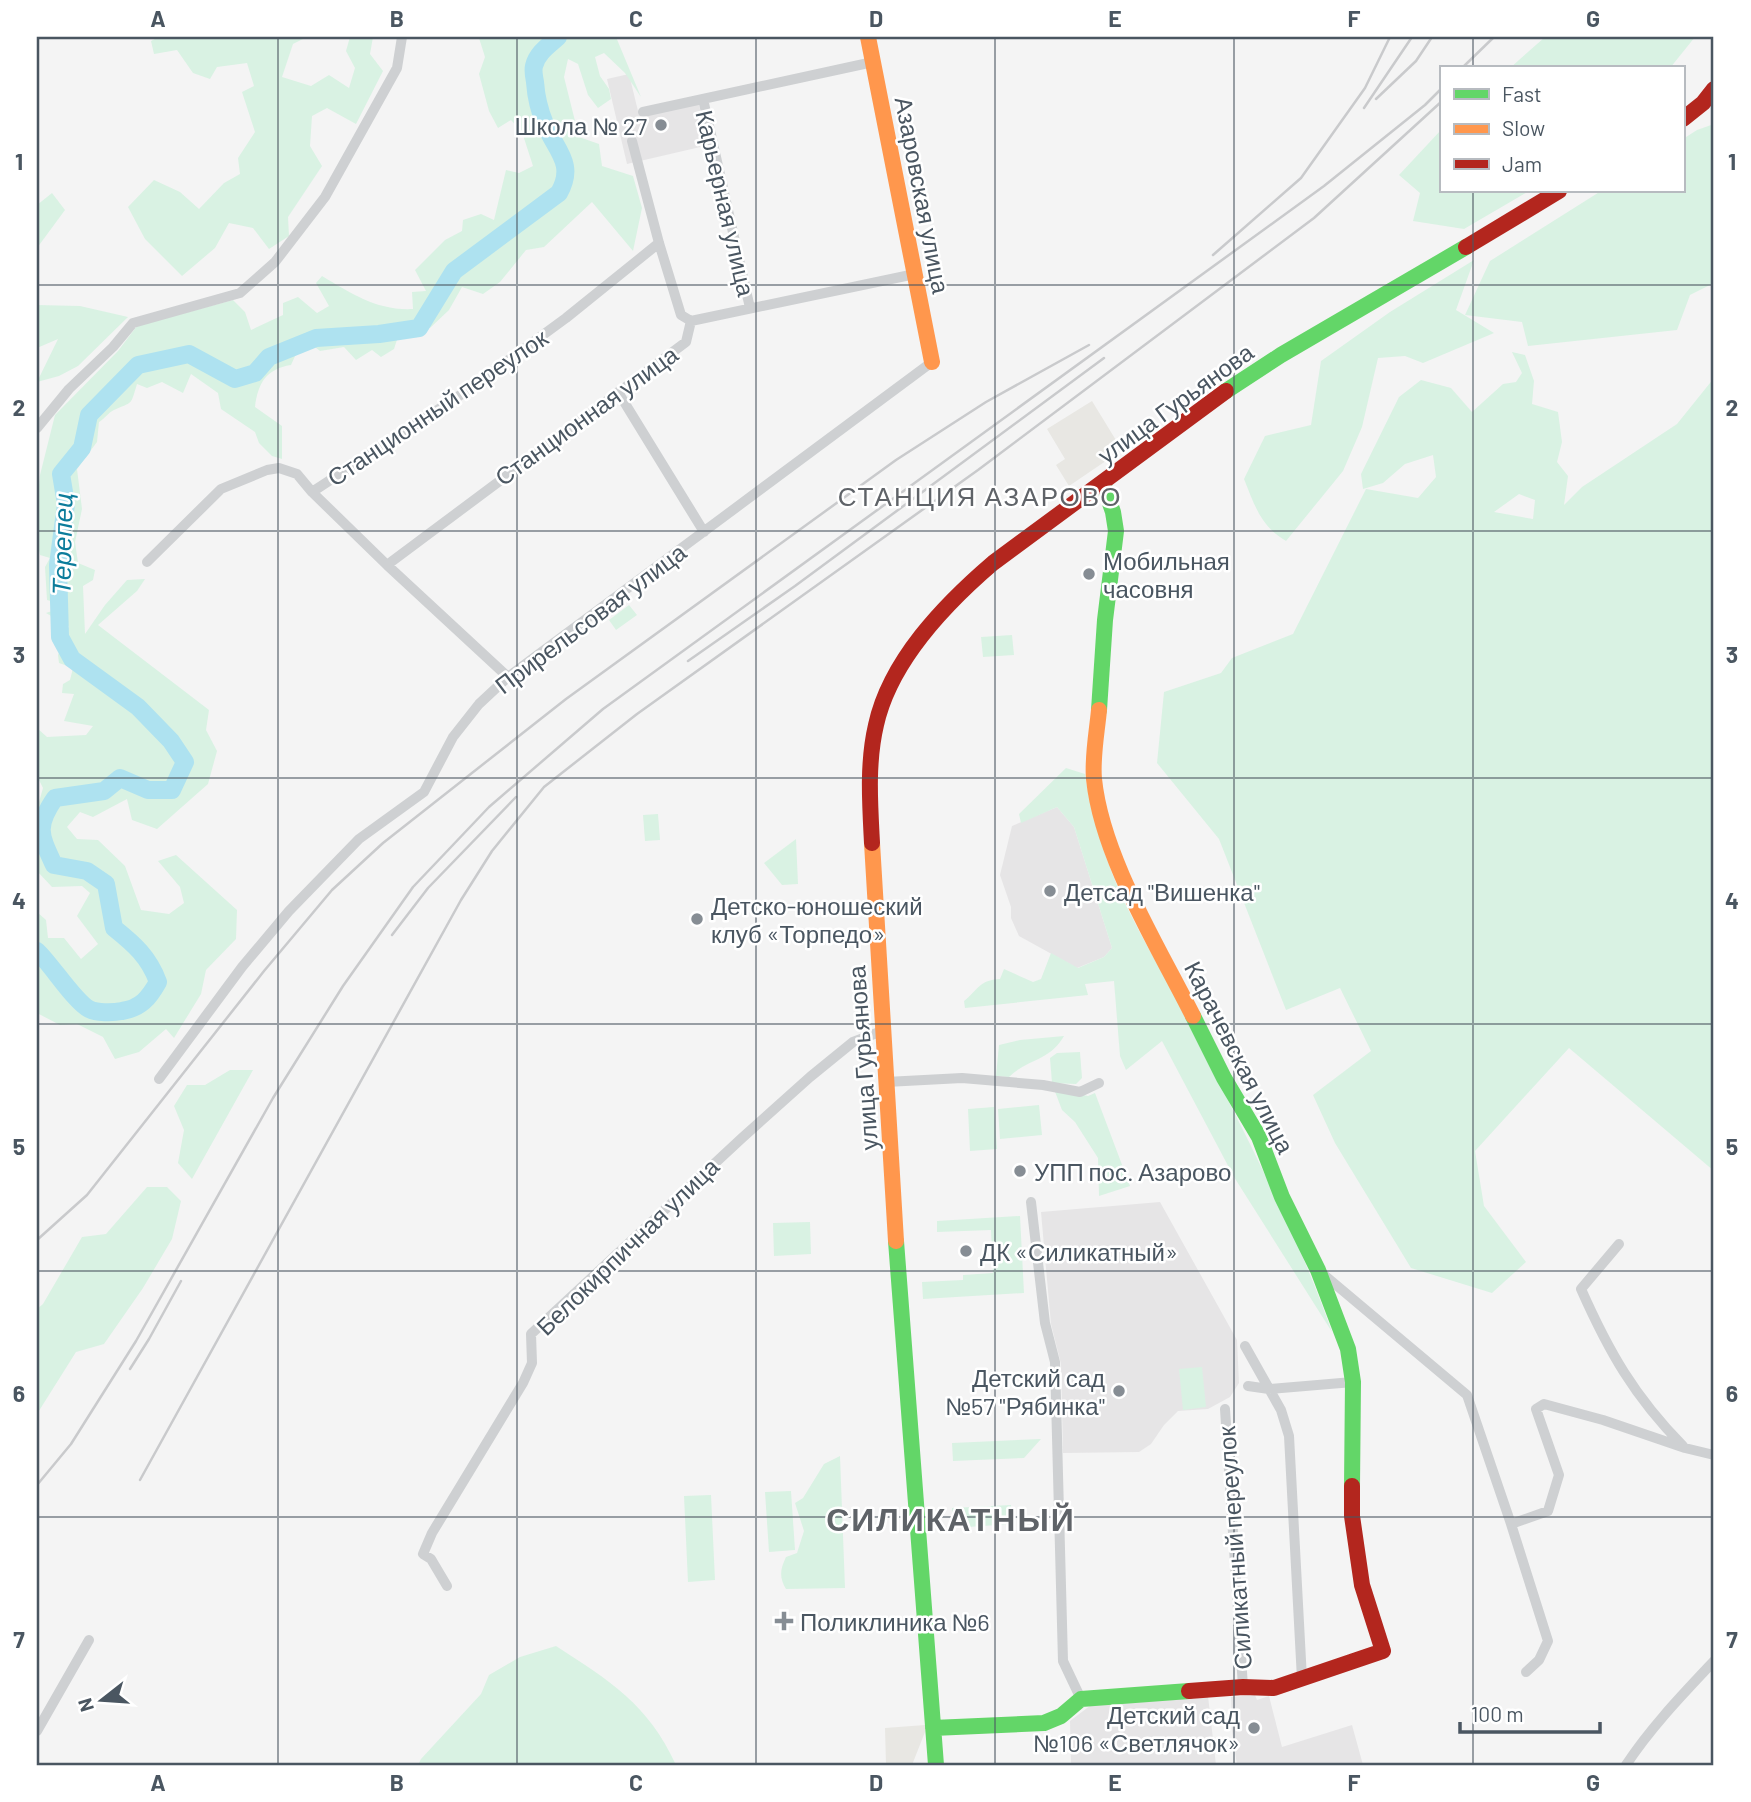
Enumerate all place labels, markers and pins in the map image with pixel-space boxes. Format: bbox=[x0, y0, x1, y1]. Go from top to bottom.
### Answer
place label: Школа № 27 bbox=[515, 111, 647, 140]
marker: Школа № 27 bbox=[653, 117, 669, 133]
place label: Мобильная часовня bbox=[1103, 546, 1230, 603]
marker: Мобильная часовня bbox=[1081, 566, 1097, 582]
place label: Детсад "Вишенка" bbox=[1064, 877, 1260, 906]
marker: Детсад "Вишенка" bbox=[1042, 883, 1058, 899]
place label: Детско-юношеский клуб «Торпедо» bbox=[711, 891, 923, 948]
marker: Детско-юношеский клуб «Торпедо» bbox=[689, 911, 705, 927]
place label: УПП пос. Азарово bbox=[1034, 1157, 1231, 1186]
marker: УПП пос. Азарово bbox=[1012, 1163, 1028, 1179]
place label: ДК «Силикатный» bbox=[980, 1237, 1178, 1266]
marker: ДК «Силикатный» bbox=[958, 1243, 974, 1259]
place label: Детский сад №57 "Рябинка" bbox=[945, 1363, 1105, 1420]
marker: Детский сад №57 "Рябинка" bbox=[1111, 1383, 1127, 1399]
place label: Поликлиника №6 bbox=[800, 1607, 990, 1636]
marker: Поликлиника №6 bbox=[774, 1611, 794, 1631]
place label: Детский сад №106 «Светлячок» bbox=[1033, 1700, 1240, 1757]
marker: Детский сад №106 «Светлячок» bbox=[1246, 1720, 1262, 1736]

